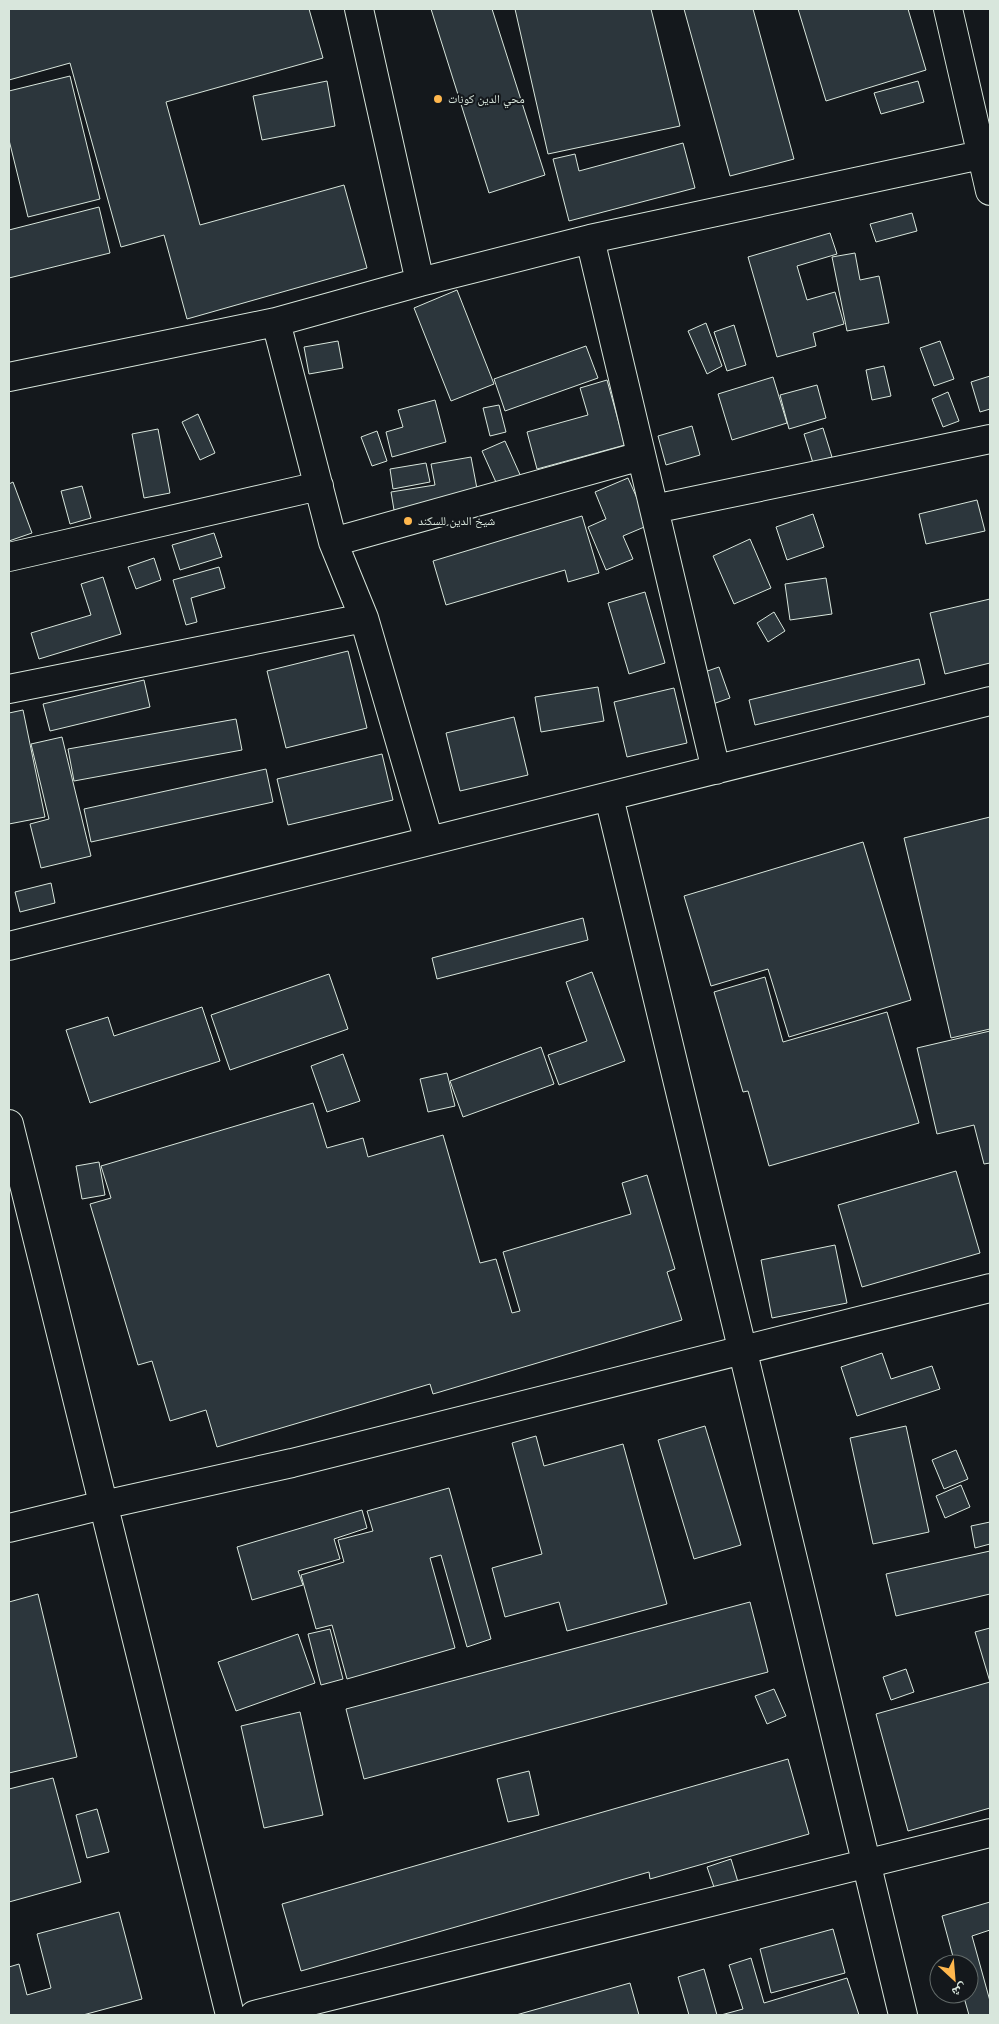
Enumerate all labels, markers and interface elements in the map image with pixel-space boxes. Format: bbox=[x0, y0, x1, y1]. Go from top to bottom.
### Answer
place label: محي الدين كونات bbox=[448, 92, 525, 109]
marker: محي الدين كونات bbox=[432, 93, 444, 105]
place label: شيخ الدين للسكند bbox=[418, 514, 495, 528]
marker: شيخ الدين للسكند bbox=[402, 515, 414, 527]
north arrow bbox=[929, 1954, 979, 2004]
text: ش bbox=[949, 1979, 970, 2001]

